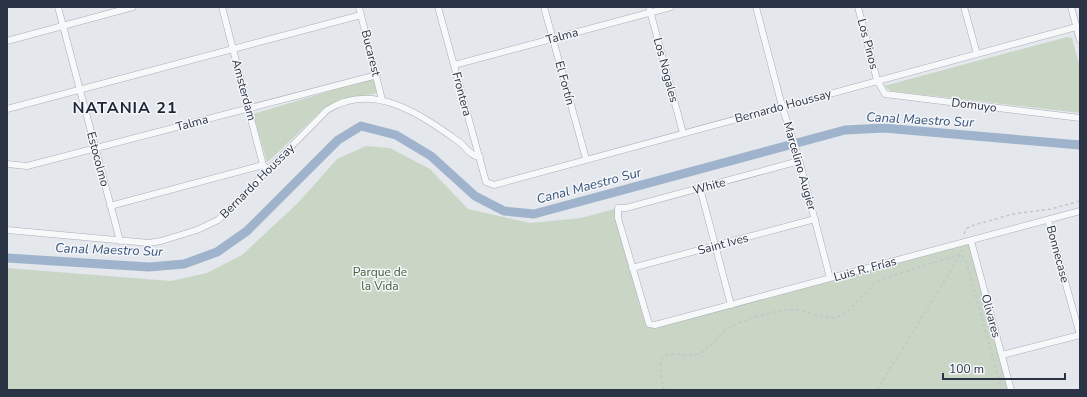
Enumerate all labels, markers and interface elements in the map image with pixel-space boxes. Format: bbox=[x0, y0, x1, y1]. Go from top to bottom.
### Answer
street label: Los Pinos bbox=[854, 17, 882, 71]
street label: Talma bbox=[544, 24, 580, 48]
street label: Bucarest bbox=[358, 28, 385, 79]
street label: Los Nogales bbox=[650, 36, 682, 104]
street label: Amsterdam bbox=[228, 57, 260, 123]
street label: El Fortín bbox=[551, 59, 579, 107]
street label: Frontera bbox=[448, 70, 476, 118]
street label: Bernardo Houssay bbox=[733, 85, 834, 127]
street label: Domuyo bbox=[951, 94, 998, 116]
district label: NATANIA 21 bbox=[72, 97, 178, 119]
water label: Canal Maestro Sur bbox=[866, 108, 975, 132]
street label: Talma bbox=[174, 111, 210, 135]
street label: Marcelino Augier bbox=[780, 120, 821, 213]
street label: Estocolmo bbox=[83, 130, 113, 188]
street label: Bernardo Houssay bbox=[216, 140, 298, 222]
water label: Canal Maestro Sur bbox=[535, 163, 644, 209]
street label: White bbox=[691, 174, 727, 198]
street label: Bonnecase bbox=[1043, 224, 1073, 284]
street label: Saint Ives bbox=[696, 229, 750, 258]
water label: Canal Maestro Sur bbox=[55, 239, 163, 261]
street label: Luis R. Frías bbox=[832, 253, 898, 285]
park label: Parque de la Vida bbox=[353, 264, 407, 294]
street label: Olivares bbox=[978, 293, 1005, 340]
scale bar bbox=[943, 355, 1065, 381]
text: 100 m bbox=[949, 361, 984, 377]

